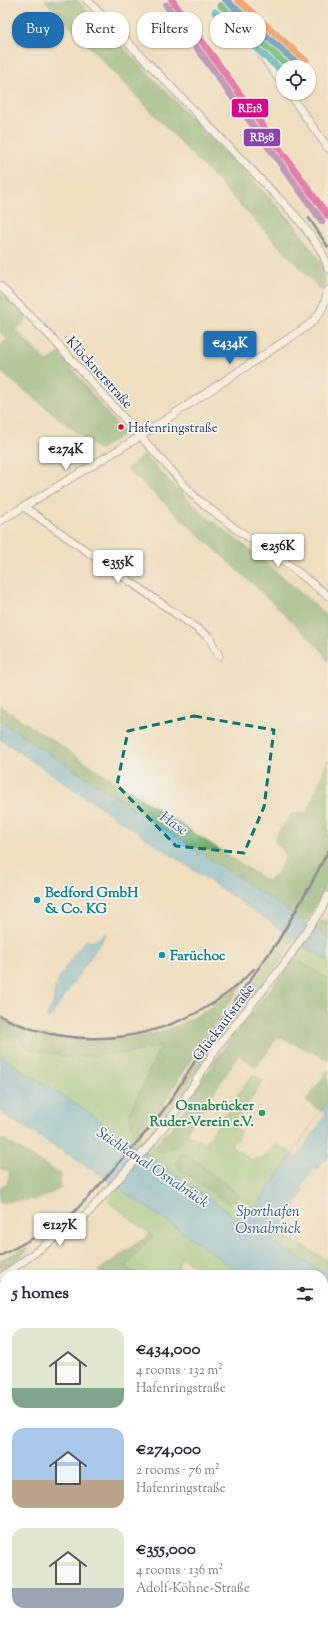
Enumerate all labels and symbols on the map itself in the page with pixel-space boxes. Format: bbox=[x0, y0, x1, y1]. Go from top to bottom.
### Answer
line badge: RE18 bbox=[231, 98, 269, 118]
text: RE18 bbox=[237, 101, 262, 117]
line badge: RB58 bbox=[243, 128, 281, 147]
text: RB58 bbox=[249, 130, 275, 146]
pin: €434K bbox=[202, 331, 258, 365]
street label: Klöcknerstraße bbox=[61, 333, 136, 414]
place label: Hafenringstraße bbox=[128, 420, 218, 438]
marker: Hafenringstraße bbox=[116, 422, 126, 432]
pin: €274K bbox=[38, 437, 94, 471]
pin: €256K bbox=[250, 534, 306, 568]
pin: €355K bbox=[90, 550, 146, 584]
water label: Hase bbox=[155, 807, 191, 841]
place label: Bedford GmbH & Co. KG bbox=[45, 884, 139, 920]
marker: Bedford GmbH & Co. KG bbox=[32, 895, 42, 905]
place label: Farüchoc bbox=[170, 947, 226, 967]
marker: Farüchoc bbox=[157, 950, 167, 960]
street label: Glückaufstraße bbox=[189, 980, 260, 1066]
place label: Osnabrücker Ruder-Verein e.V. bbox=[150, 1097, 255, 1133]
marker: Osnabrücker Ruder-Verein e.V. bbox=[257, 1108, 267, 1118]
water label: Stichkanal Osnabrück bbox=[92, 1123, 213, 1214]
water label: Sporthafen Osnabrück bbox=[235, 1202, 301, 1240]
pin: €127K bbox=[32, 1213, 88, 1247]

